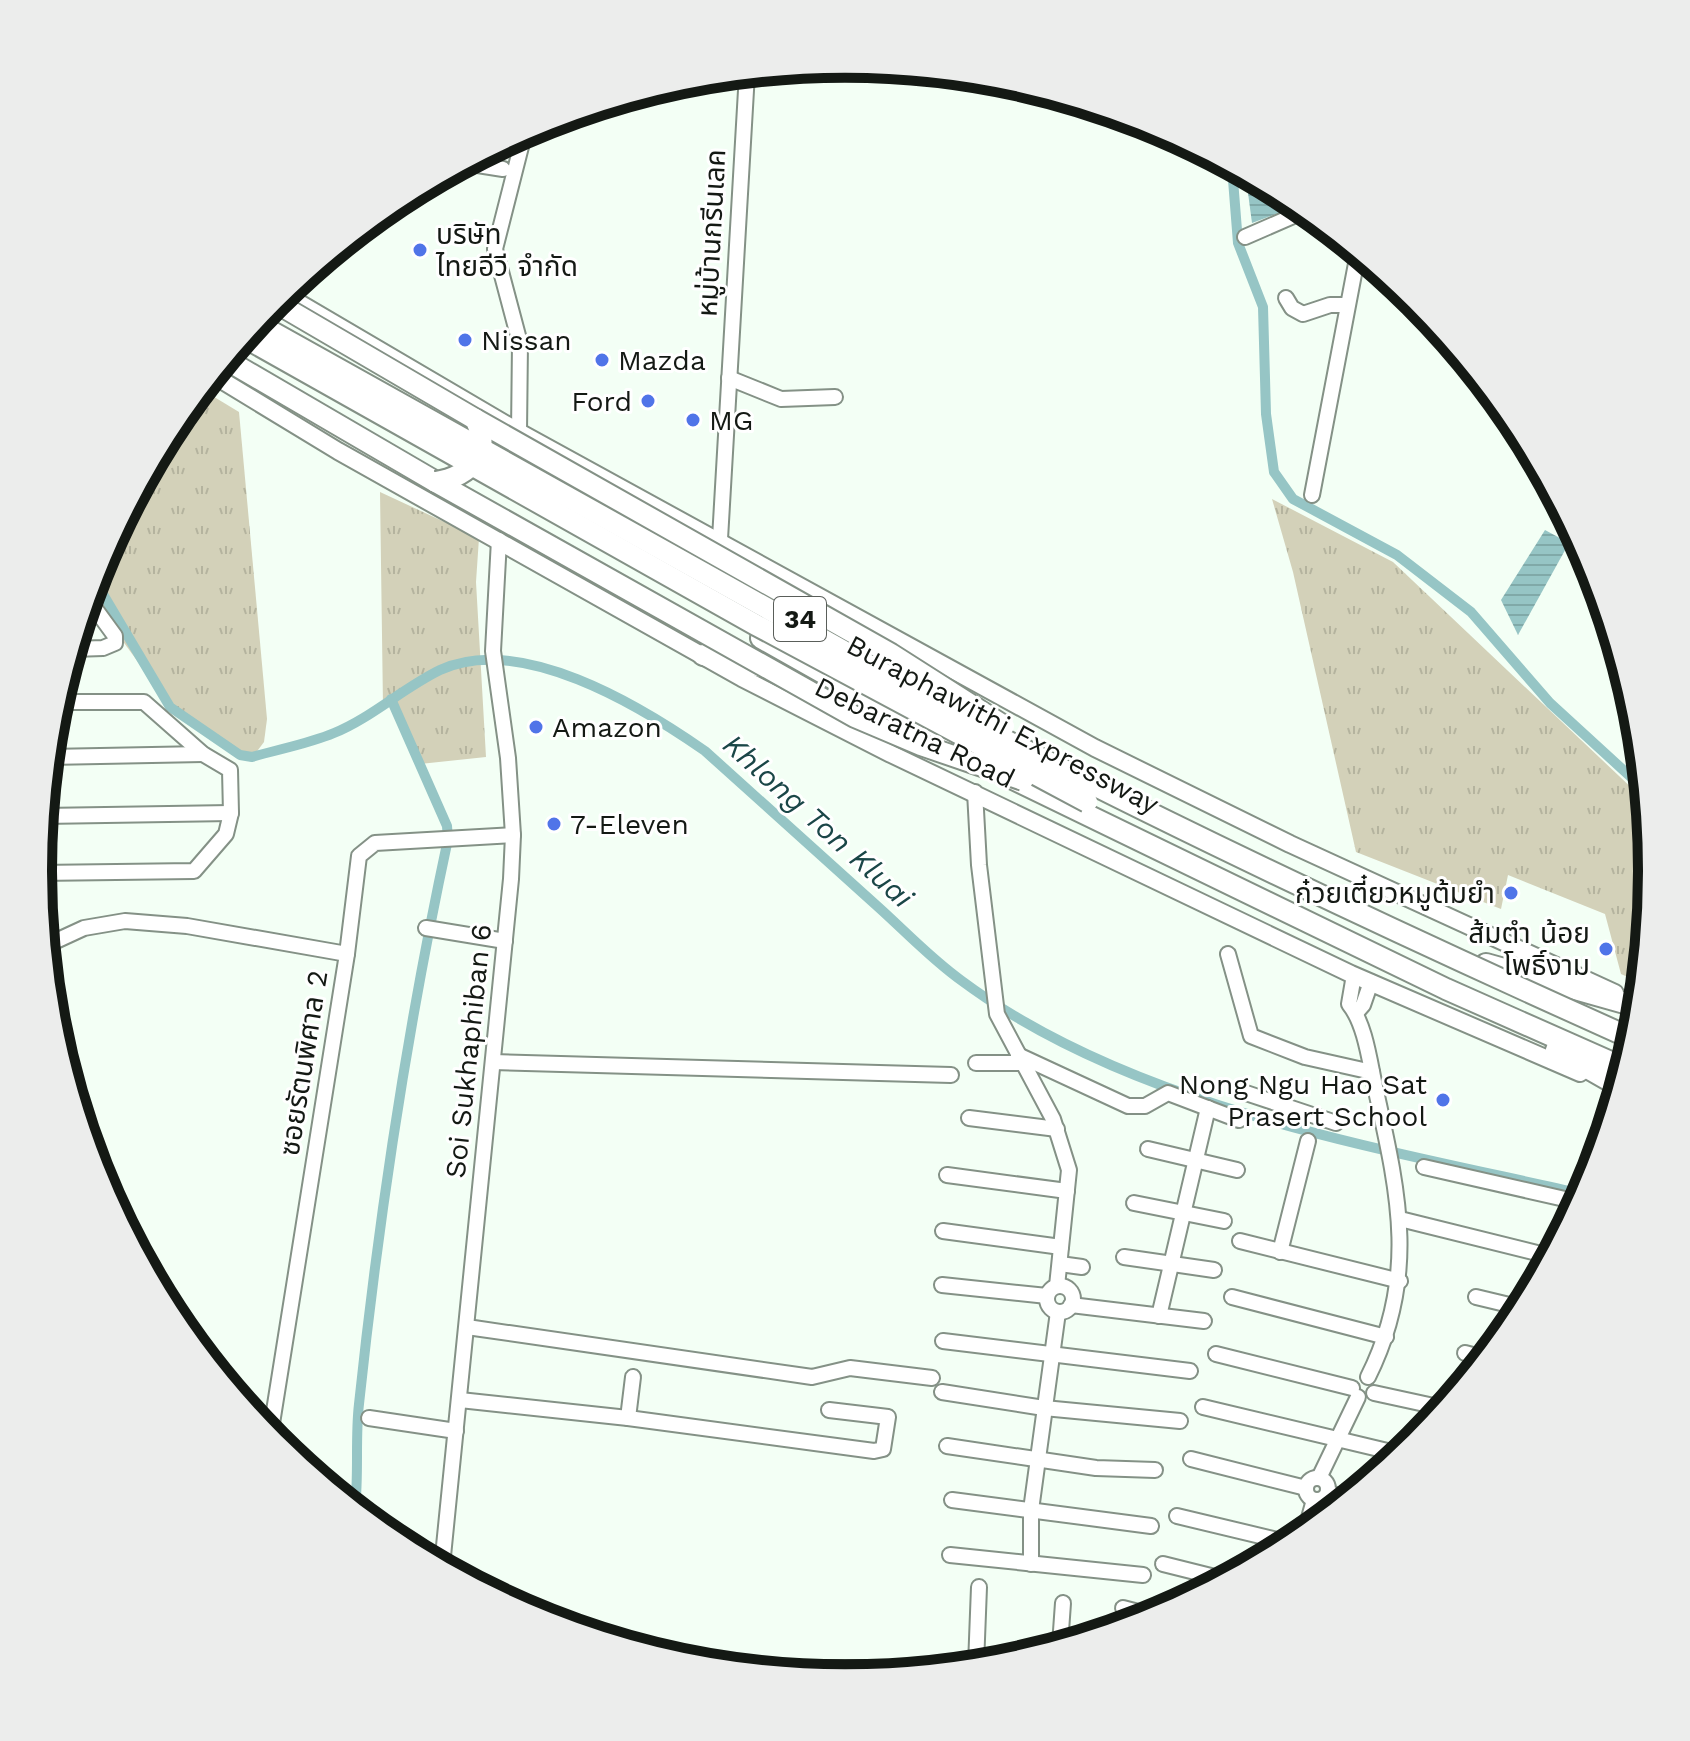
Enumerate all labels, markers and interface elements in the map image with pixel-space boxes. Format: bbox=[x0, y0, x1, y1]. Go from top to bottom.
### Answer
street label: หมู่บ้านกรีนเลค bbox=[691, 148, 733, 318]
place label: บริษัท ไทยอีวี จำกัด bbox=[435, 218, 578, 283]
marker: บริษัท ไทยอีวี จำกัด bbox=[411, 241, 429, 259]
place label: Nissan bbox=[481, 324, 572, 357]
marker: Nissan bbox=[456, 331, 474, 349]
place label: Mazda bbox=[618, 344, 706, 377]
marker: Mazda bbox=[593, 351, 611, 369]
place label: Ford bbox=[571, 385, 632, 418]
marker: Ford bbox=[639, 392, 657, 410]
place label: MG bbox=[709, 404, 753, 437]
marker: MG bbox=[684, 411, 702, 429]
road number: 34 bbox=[774, 597, 826, 641]
street label: Buraphawithi Expressway bbox=[841, 628, 1165, 821]
street label: Debaratna Road bbox=[809, 670, 1020, 795]
place label: Amazon bbox=[552, 711, 662, 744]
marker: Amazon bbox=[527, 718, 545, 736]
water label: Khlong Ton Kluai bbox=[716, 726, 921, 916]
place label: 7-Eleven bbox=[570, 808, 689, 841]
marker: 7-Eleven bbox=[545, 815, 563, 833]
place label: ก๋วยเตี๋ยวหมูต้มยำ bbox=[1295, 874, 1495, 911]
marker: ก๋วยเตี๋ยวหมูต้มยำ bbox=[1502, 884, 1520, 902]
place label: ส้มตำ น้อย โพธิ์งาม bbox=[1468, 917, 1590, 982]
street label: Soi Sukhaphiban 6 bbox=[439, 922, 498, 1180]
marker: ส้มตำ น้อย โพธิ์งาม bbox=[1597, 940, 1615, 958]
street label: ซอยรัตนพิศาล 2 bbox=[273, 968, 334, 1158]
place label: Nong Ngu Hao Sat Prasert School bbox=[1179, 1068, 1427, 1133]
marker: Nong Ngu Hao Sat Prasert School bbox=[1434, 1091, 1452, 1109]

